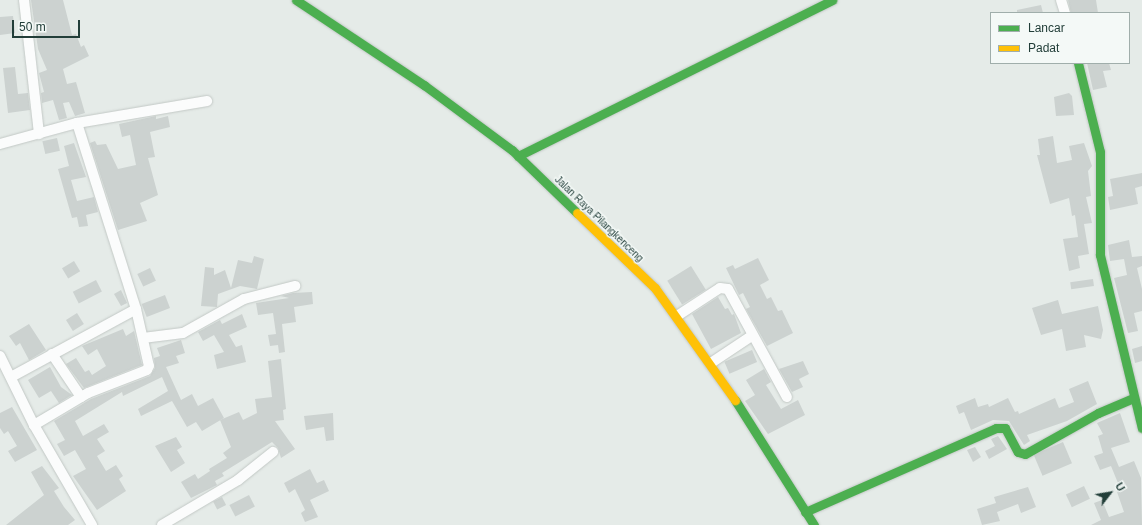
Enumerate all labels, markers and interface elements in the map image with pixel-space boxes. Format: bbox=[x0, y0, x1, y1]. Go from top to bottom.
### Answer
scale bar bbox=[14, 12, 82, 38]
legend bbox=[990, 12, 1130, 64]
text: 50 m bbox=[19, 20, 46, 34]
text: Lancar bbox=[1028, 21, 1065, 35]
text: Padat bbox=[1028, 41, 1059, 55]
street label: Jalan Raya Pilangkenceng bbox=[552, 174, 646, 264]
north arrow bbox=[1090, 473, 1130, 513]
text: U bbox=[1113, 480, 1127, 493]

